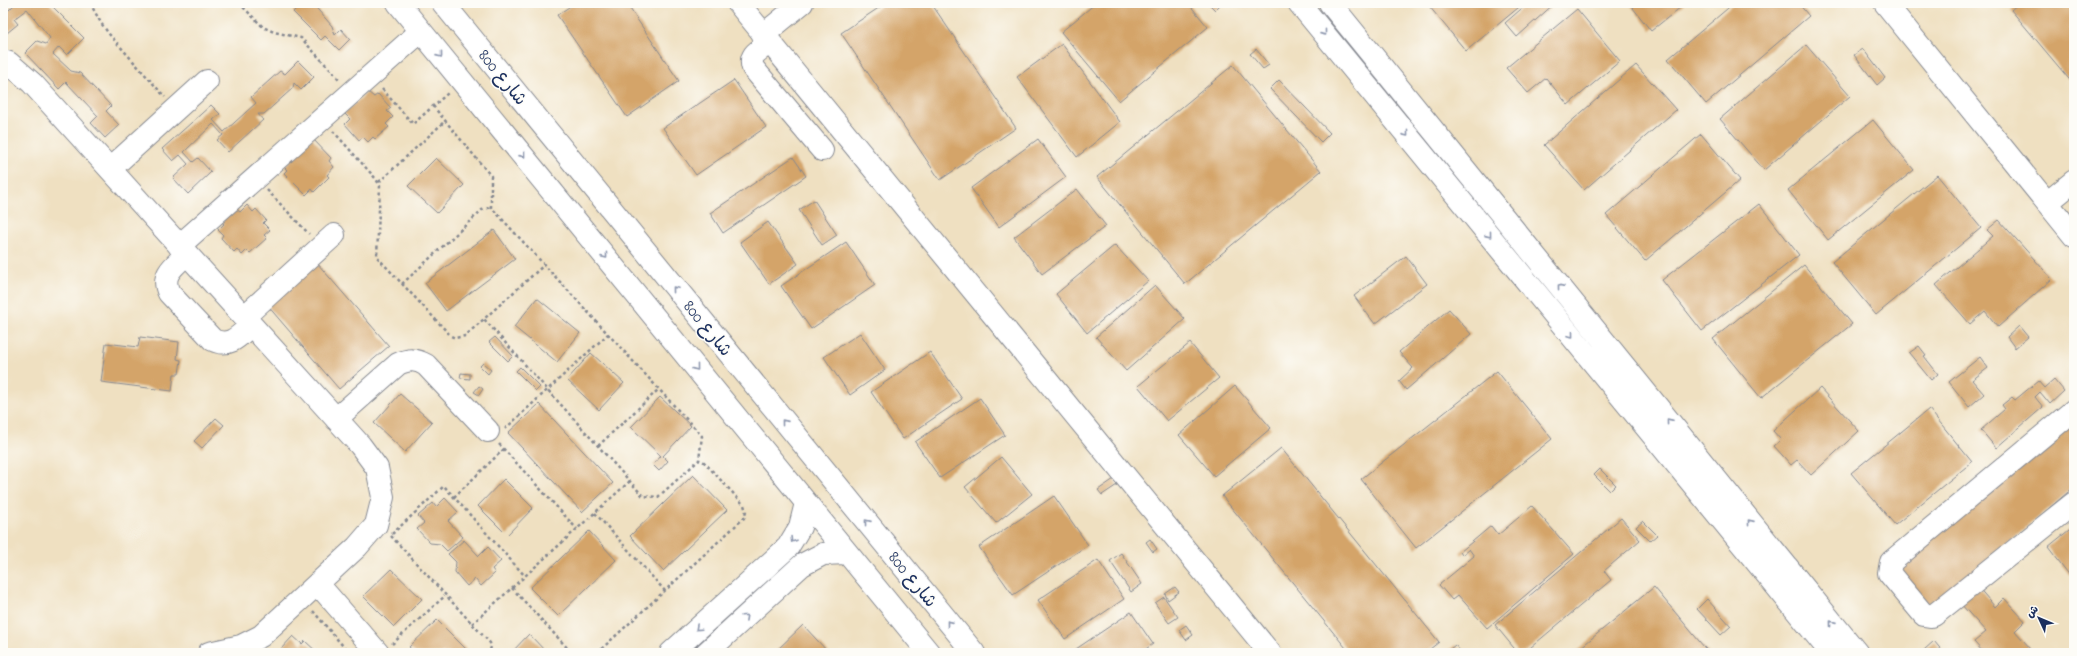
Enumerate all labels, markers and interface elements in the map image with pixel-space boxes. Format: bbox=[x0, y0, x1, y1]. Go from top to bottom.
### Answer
one-way arrow bbox=[1320, 29, 1327, 36]
street label: شارع 800 bbox=[471, 45, 532, 112]
one-way arrow bbox=[436, 50, 443, 57]
one-way arrow bbox=[1402, 129, 1409, 136]
one-way arrow bbox=[518, 151, 525, 158]
one-way arrow bbox=[1484, 230, 1491, 237]
one-way arrow bbox=[601, 252, 608, 259]
one-way arrow bbox=[1558, 285, 1565, 292]
one-way arrow bbox=[673, 286, 680, 293]
street label: شارع 800 bbox=[676, 296, 737, 363]
one-way arrow bbox=[1566, 331, 1573, 338]
one-way arrow bbox=[691, 363, 698, 370]
one-way arrow bbox=[1666, 418, 1673, 425]
one-way arrow bbox=[782, 419, 789, 426]
one-way arrow bbox=[1748, 519, 1755, 526]
one-way arrow bbox=[864, 520, 871, 527]
one-way arrow bbox=[790, 535, 797, 542]
street label: شارع 800 bbox=[881, 547, 942, 614]
north arrow bbox=[2019, 598, 2059, 638]
text: ش bbox=[2023, 602, 2042, 622]
one-way arrow bbox=[740, 615, 747, 622]
one-way arrow bbox=[947, 620, 954, 627]
one-way arrow bbox=[1830, 620, 1837, 627]
one-way arrow bbox=[695, 624, 703, 631]

